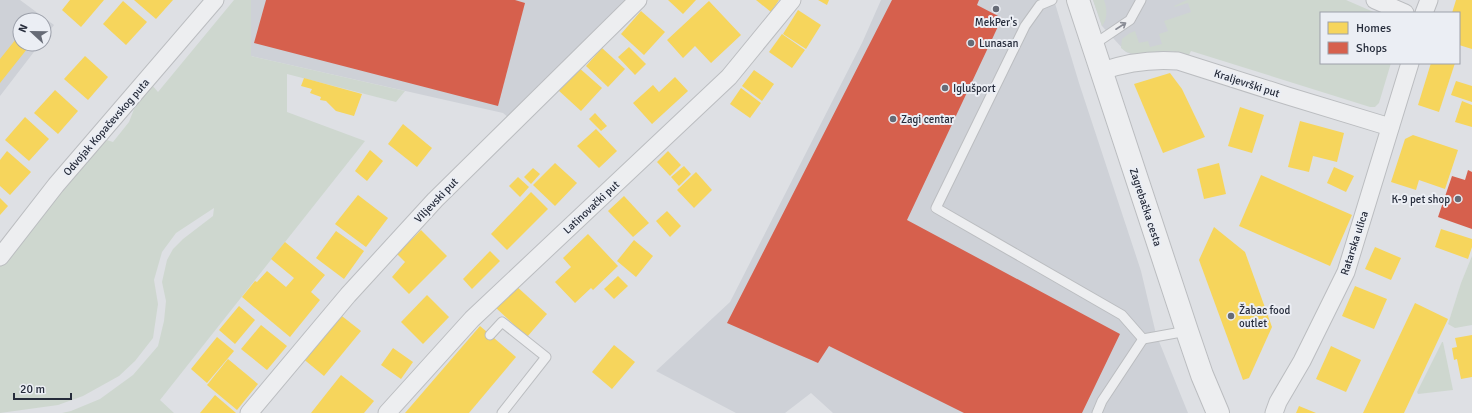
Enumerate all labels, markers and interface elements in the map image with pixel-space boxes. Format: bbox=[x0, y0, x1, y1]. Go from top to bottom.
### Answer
marker: MekPer's bbox=[991, 4, 1001, 14]
north arrow bbox=[12, 12, 52, 52]
legend bbox=[1320, 12, 1460, 64]
place label: MekPer's bbox=[975, 16, 1017, 29]
text: Homes bbox=[1356, 21, 1391, 36]
text: N bbox=[16, 22, 31, 34]
one-way arrow bbox=[1115, 22, 1126, 30]
place label: Lunasan bbox=[979, 37, 1018, 50]
marker: Lunasan bbox=[966, 38, 976, 48]
text: Shops bbox=[1356, 41, 1387, 56]
street label: Kraljevrški put bbox=[1212, 67, 1281, 100]
street label: Odvojak Kopačevskog puta bbox=[61, 76, 152, 179]
place label: Iglušport bbox=[953, 82, 996, 95]
marker: Iglušport bbox=[940, 83, 950, 93]
place label: Zagi centar bbox=[901, 113, 954, 126]
marker: Zagi centar bbox=[888, 114, 898, 124]
street label: Zagrebačka cesta bbox=[1127, 166, 1164, 248]
street label: Viljevski put bbox=[412, 175, 461, 225]
street label: Latinovački put bbox=[561, 178, 622, 237]
place label: K-9 pet shop bbox=[1391, 193, 1450, 206]
marker: K-9 pet shop bbox=[1453, 194, 1463, 204]
street label: Ratarska ulica bbox=[1338, 209, 1371, 277]
place label: Žabac food outlet bbox=[1239, 303, 1291, 330]
marker: Žabac food outlet bbox=[1226, 311, 1236, 321]
scale bar bbox=[14, 375, 71, 401]
text: 20 m bbox=[20, 382, 45, 397]

